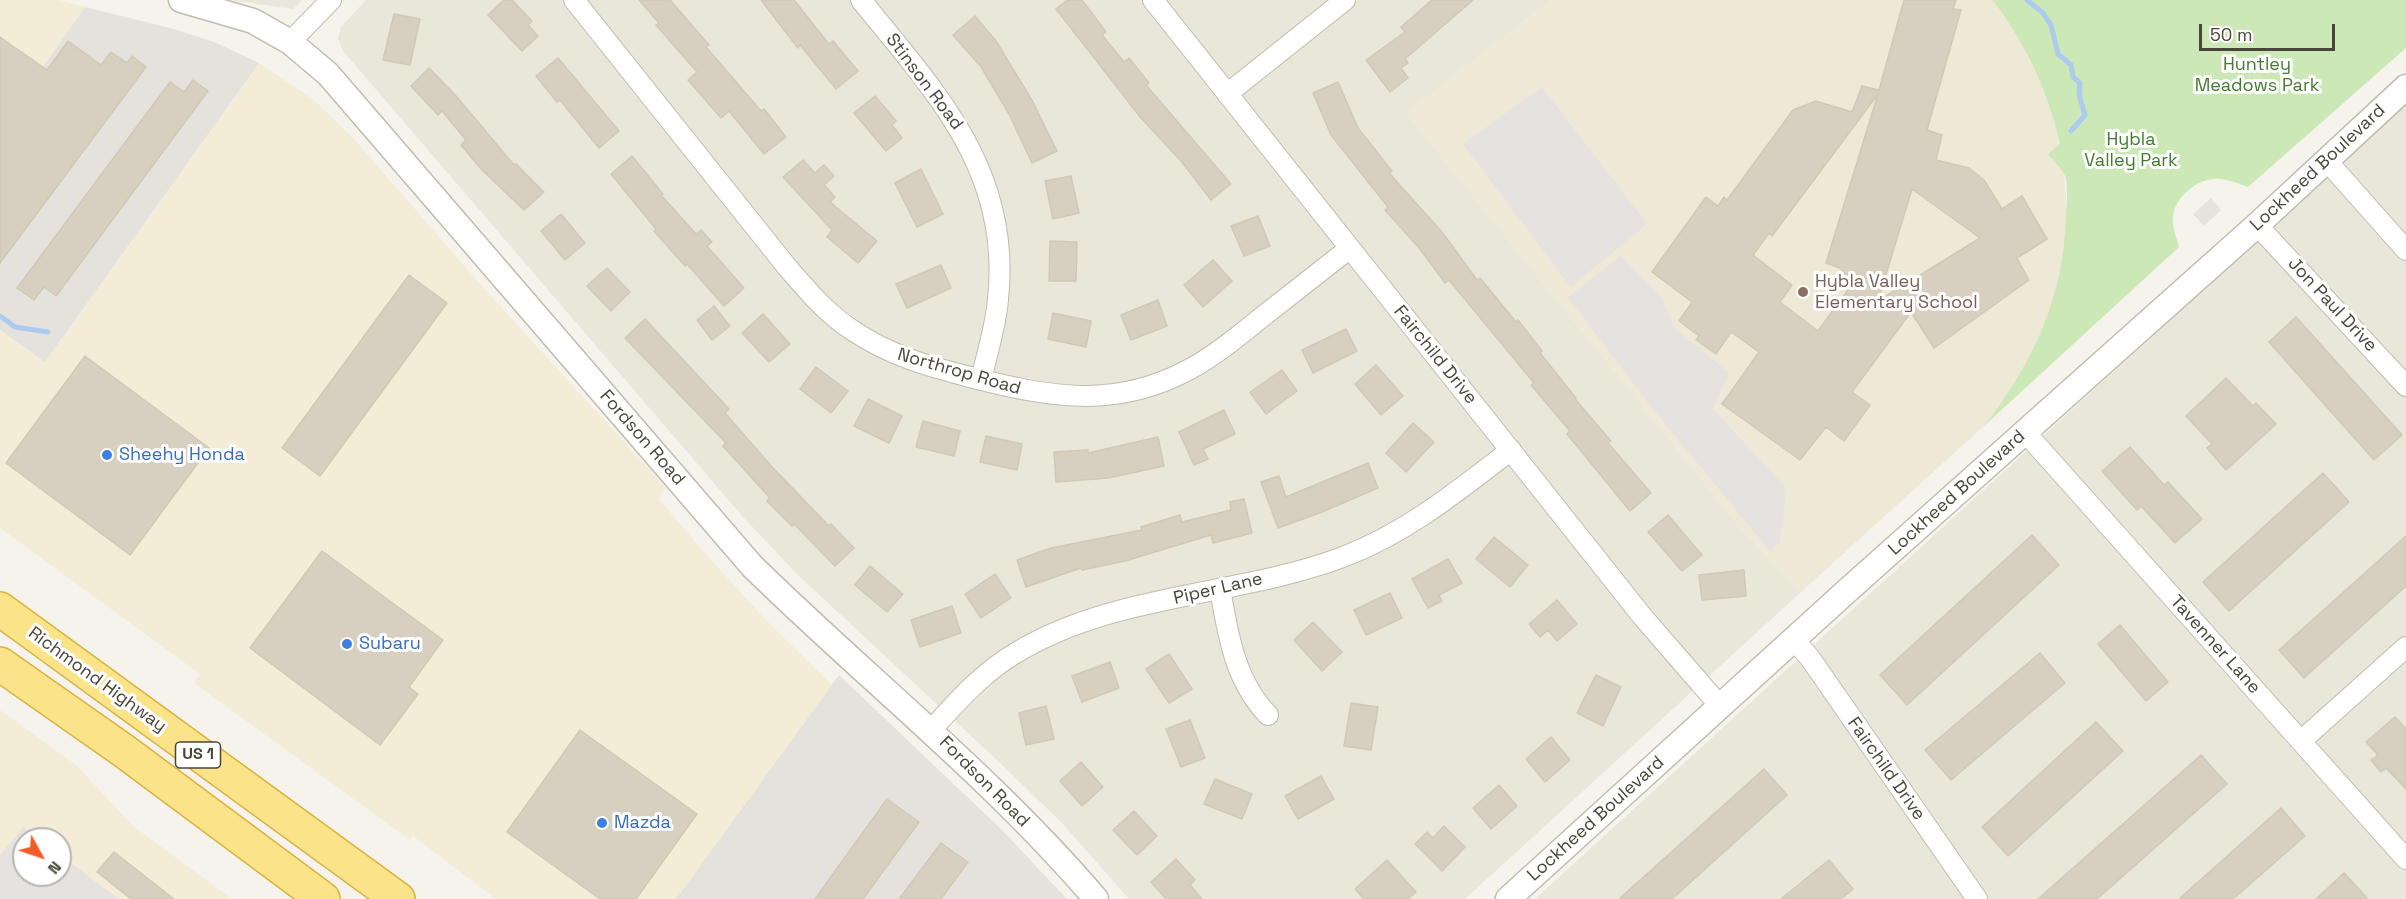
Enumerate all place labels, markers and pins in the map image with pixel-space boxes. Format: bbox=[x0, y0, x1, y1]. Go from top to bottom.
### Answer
place label: Hybla Valley Elementary School bbox=[1815, 271, 1978, 314]
marker: Hybla Valley Elementary School bbox=[1796, 285, 1810, 299]
place label: Sheehy Honda bbox=[119, 444, 245, 466]
marker: Sheehy Honda bbox=[100, 448, 114, 462]
place label: Subaru bbox=[359, 633, 421, 655]
marker: Subaru bbox=[340, 637, 354, 651]
place label: Mazda bbox=[614, 812, 671, 834]
marker: Mazda bbox=[595, 816, 609, 830]

